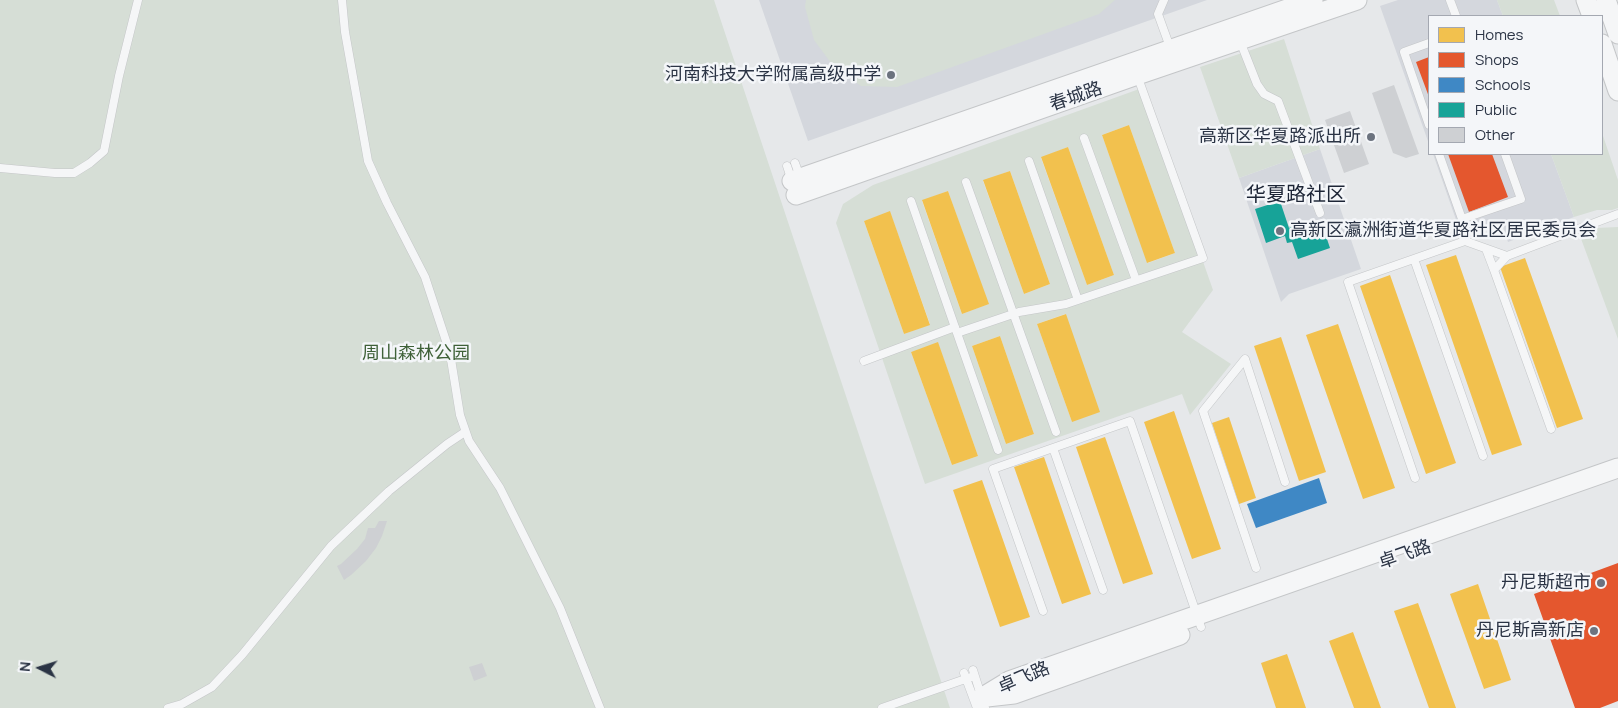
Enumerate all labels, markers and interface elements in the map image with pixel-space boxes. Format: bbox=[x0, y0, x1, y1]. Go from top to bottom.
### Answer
legend bbox=[1428, 15, 1603, 155]
text: Homes bbox=[1475, 24, 1523, 45]
text: Shops bbox=[1475, 49, 1519, 70]
place label: 河南科技大学附属高级中学 bbox=[665, 64, 881, 86]
marker: 河南科技大学附属高级中学 bbox=[885, 69, 897, 81]
text: Schools bbox=[1475, 74, 1531, 95]
street label: 春城路 bbox=[1047, 78, 1105, 116]
text: Public bbox=[1475, 99, 1517, 120]
text: Other bbox=[1475, 124, 1515, 145]
place label: 高新区华夏路派出所 bbox=[1199, 126, 1361, 148]
marker: 高新区华夏路派出所 bbox=[1365, 131, 1377, 143]
district label: 华夏路社区 bbox=[1246, 183, 1346, 207]
place label: 高新区瀛洲街道华夏路社区居民委员会 bbox=[1290, 220, 1596, 242]
marker: 高新区瀛洲街道华夏路社区居民委员会 bbox=[1274, 225, 1286, 237]
park label: 周山森林公园 bbox=[362, 343, 470, 365]
street label: 卓飞路 bbox=[1376, 536, 1434, 574]
place label: 丹尼斯超市 bbox=[1501, 572, 1591, 594]
marker: 丹尼斯超市 bbox=[1595, 577, 1607, 589]
place label: 丹尼斯高新店 bbox=[1476, 620, 1584, 642]
marker: 丹尼斯高新店 bbox=[1588, 625, 1600, 637]
north arrow bbox=[15, 643, 65, 693]
street label: 卓飞路 bbox=[995, 658, 1053, 698]
text: N bbox=[15, 661, 34, 672]

